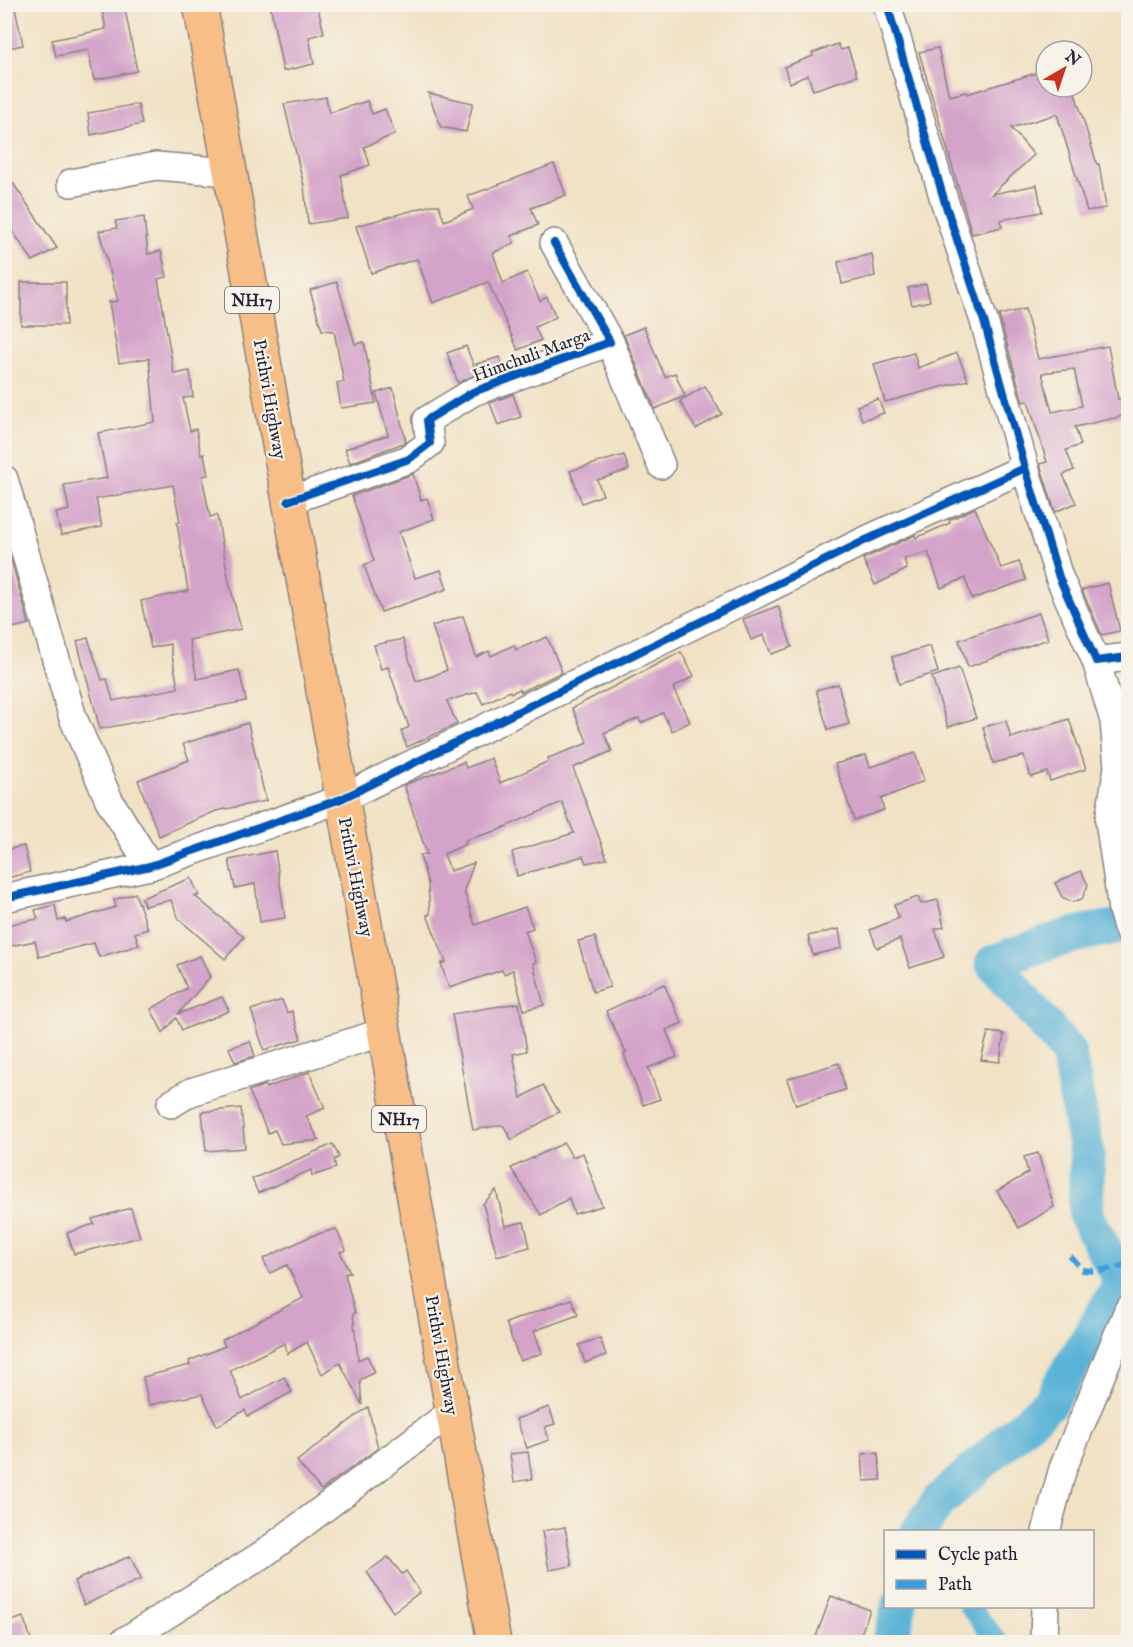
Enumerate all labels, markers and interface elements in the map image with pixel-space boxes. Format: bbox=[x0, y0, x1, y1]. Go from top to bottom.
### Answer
north arrow bbox=[1034, 39, 1094, 99]
text: N bbox=[1060, 46, 1084, 71]
road number: NH17 bbox=[225, 287, 279, 313]
street label: Himchuli Marga bbox=[470, 324, 594, 388]
street label: Prithvi Highway bbox=[247, 337, 290, 461]
street label: Prithvi Highway bbox=[332, 815, 377, 939]
road number: NH17 bbox=[372, 1106, 426, 1132]
street label: Prithvi Highway bbox=[419, 1293, 462, 1417]
legend bbox=[884, 1530, 1094, 1608]
text: Cycle path bbox=[938, 1544, 1018, 1567]
text: Path bbox=[938, 1574, 972, 1597]

